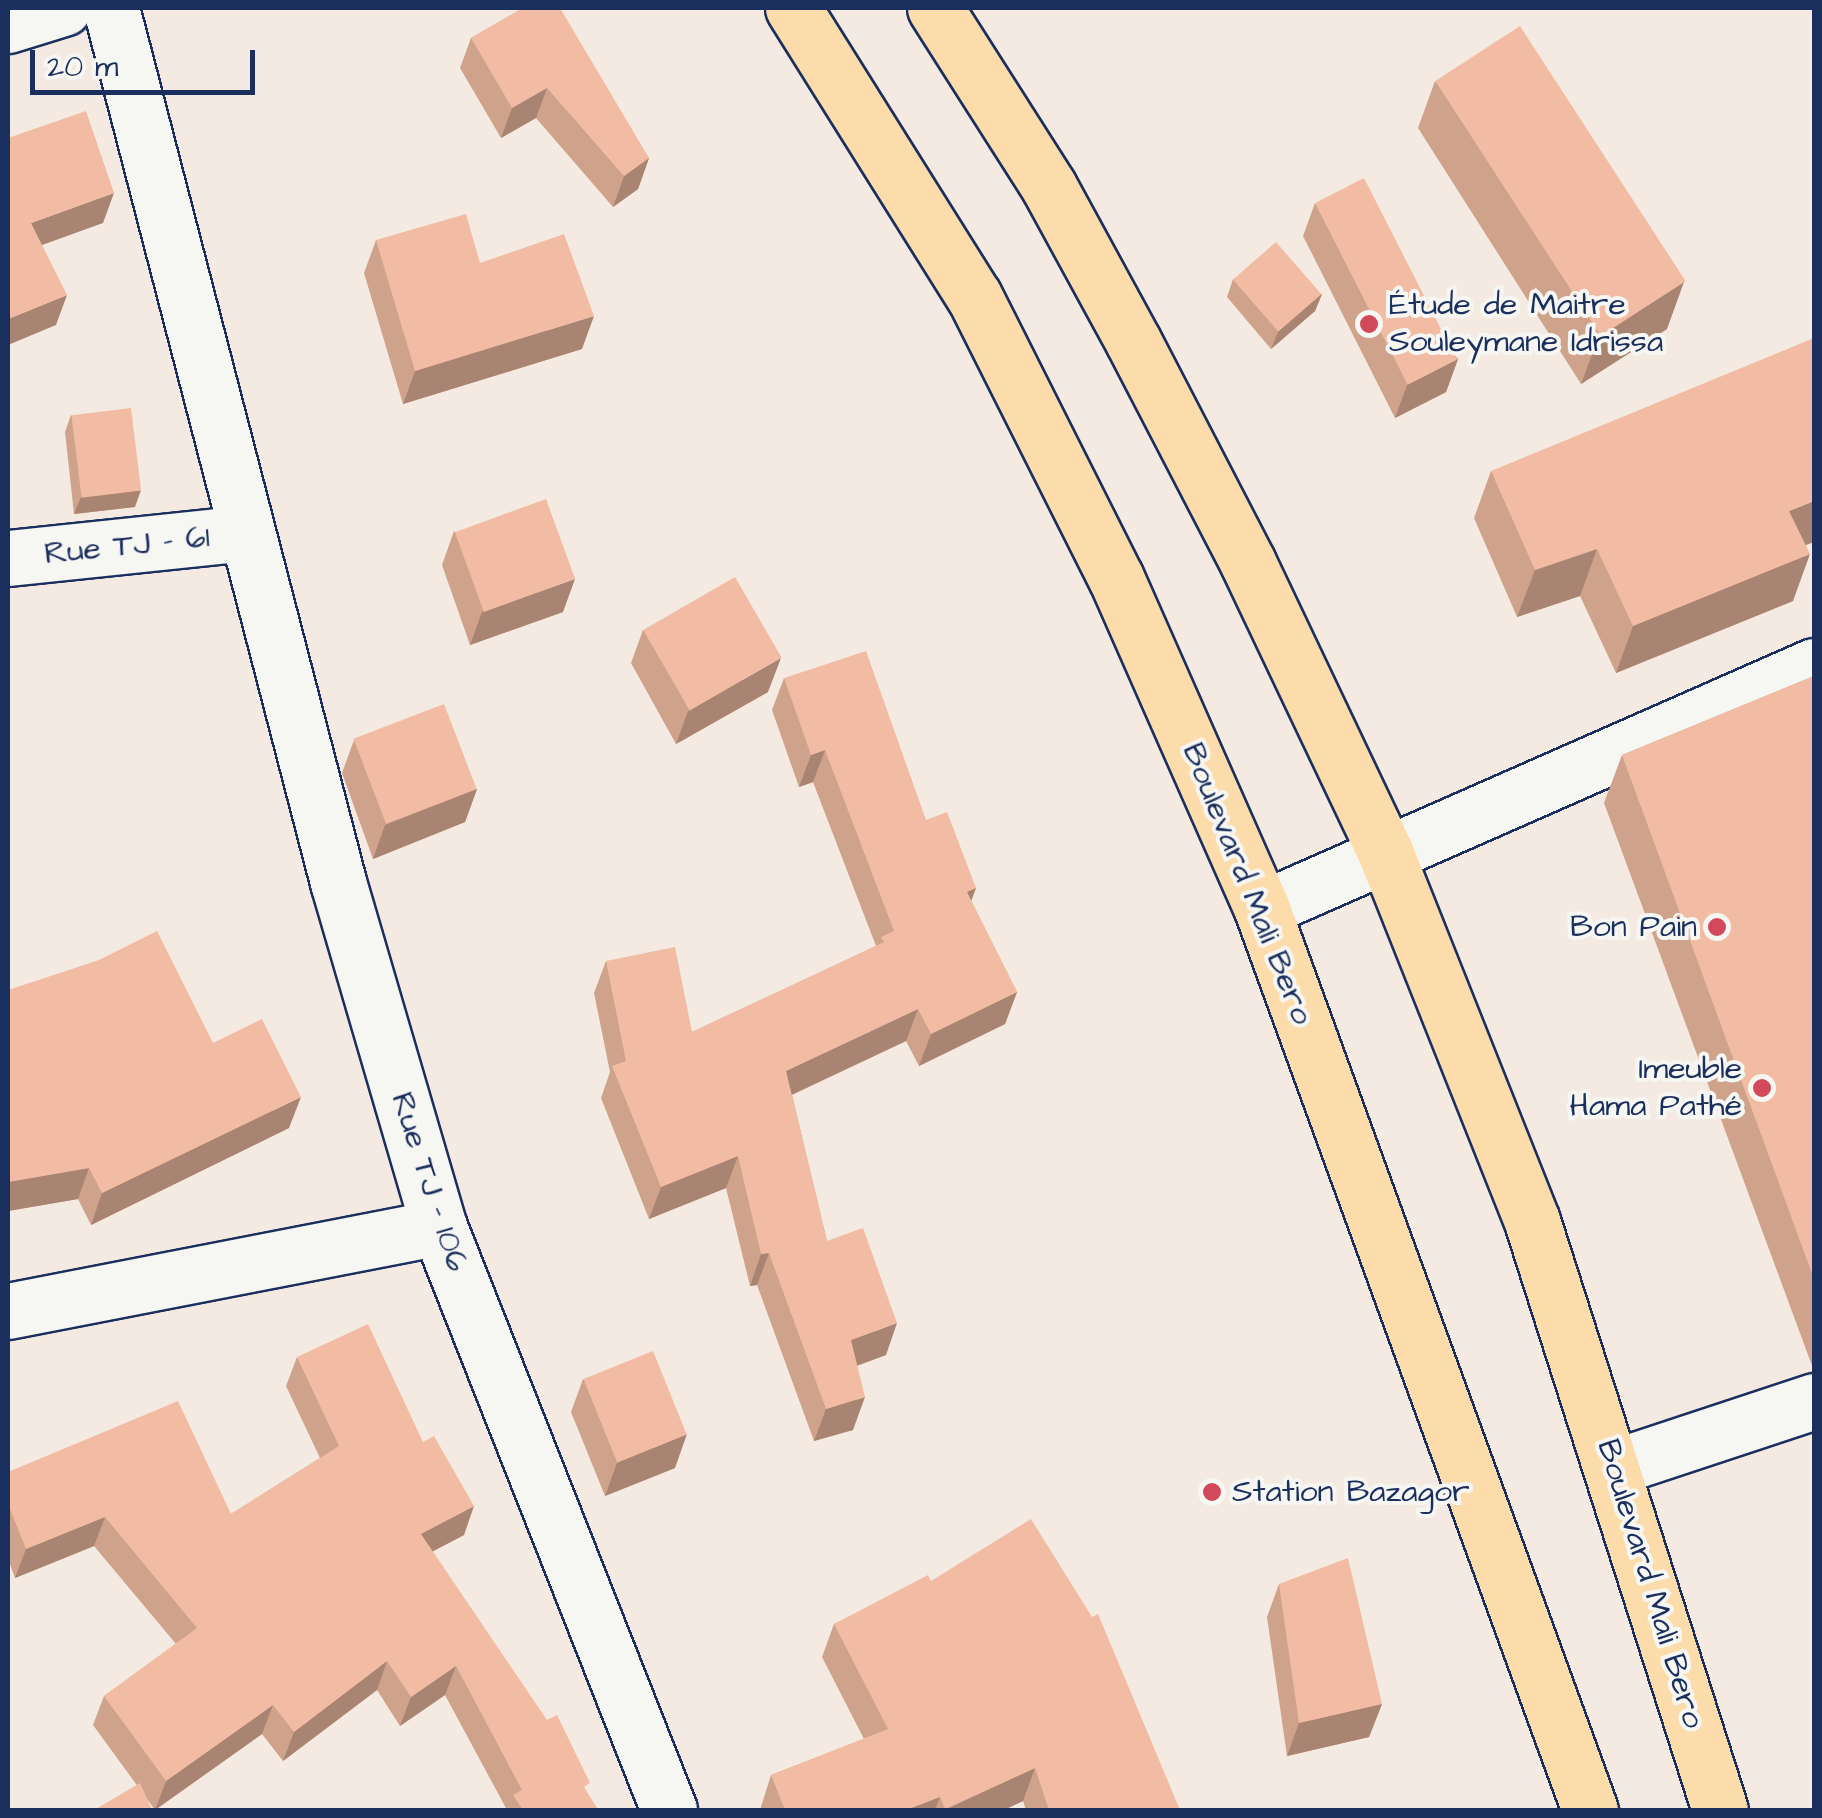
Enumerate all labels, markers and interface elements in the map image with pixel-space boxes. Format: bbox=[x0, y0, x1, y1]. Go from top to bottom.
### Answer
scale bar bbox=[35, 30, 260, 92]
text: 20 m bbox=[47, 46, 118, 88]
place label: Étude de Maitre Souleymane Idrissa bbox=[1389, 287, 1663, 362]
marker: Étude de Maitre Souleymane Idrissa bbox=[1358, 313, 1380, 335]
street label: Rue TJ - 61 bbox=[43, 518, 211, 574]
street label: Boulevard Mali Bero bbox=[1173, 738, 1321, 1030]
place label: Bon Pain bbox=[1570, 908, 1697, 946]
marker: Bon Pain bbox=[1706, 916, 1728, 938]
place label: Imeuble Hama Pathé bbox=[1570, 1051, 1742, 1126]
marker: Imeuble Hama Pathé bbox=[1751, 1077, 1773, 1099]
street label: Rue TJ - 106 bbox=[382, 1088, 476, 1276]
street label: Boulevard Mali Bero bbox=[1588, 1435, 1712, 1733]
place label: Station Bazagor bbox=[1232, 1473, 1470, 1511]
marker: Station Bazagor bbox=[1201, 1481, 1223, 1503]

